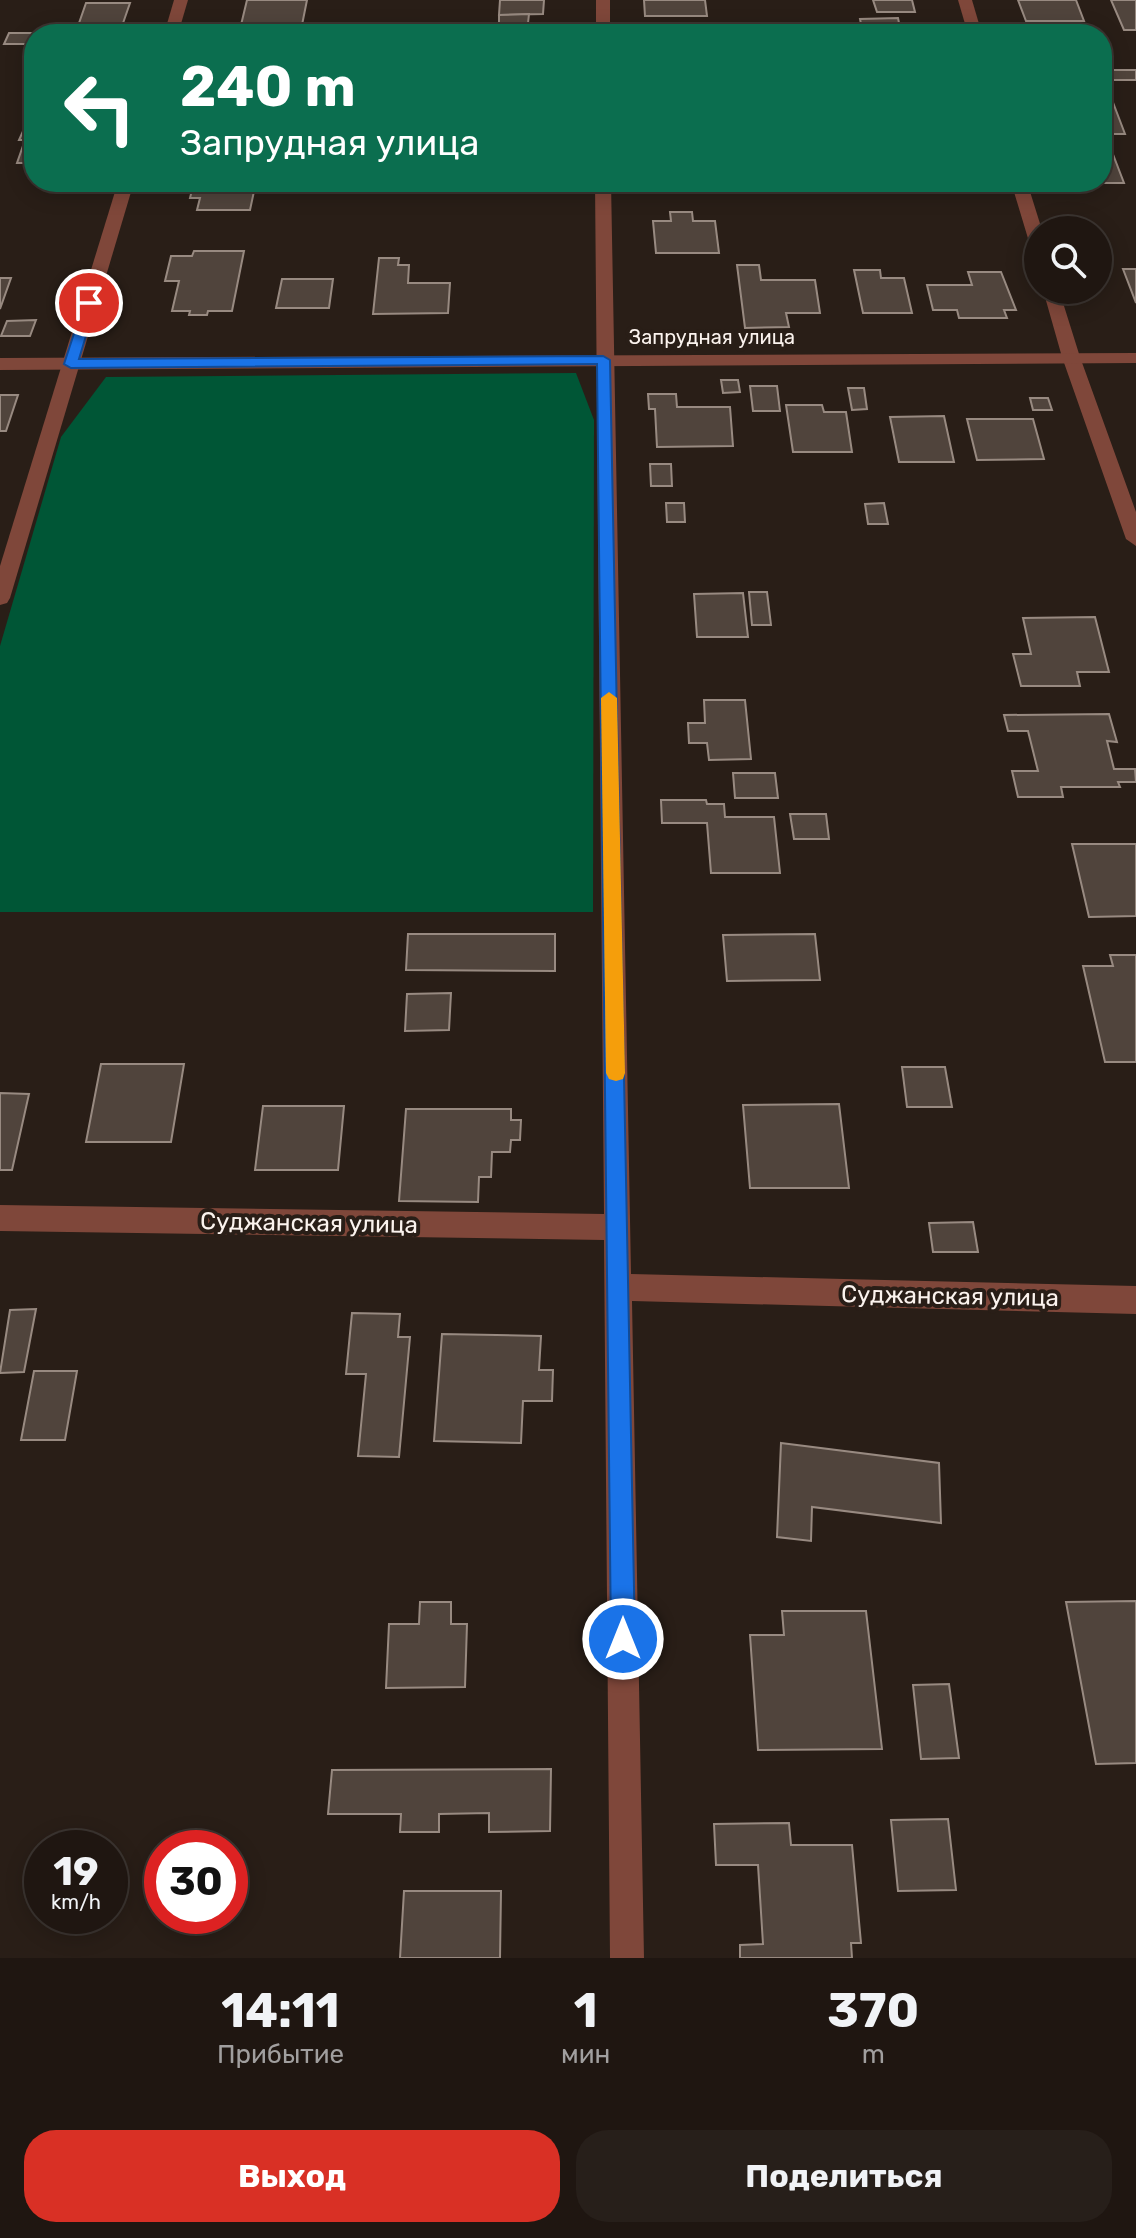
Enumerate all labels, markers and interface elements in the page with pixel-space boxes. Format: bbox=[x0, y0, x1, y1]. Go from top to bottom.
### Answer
text: 240 m bbox=[180, 54, 356, 120]
icon: left bbox=[48, 56, 152, 160]
text: Запрудная улица bbox=[180, 121, 479, 164]
map controls bbox=[1024, 216, 1112, 304]
button: search bbox=[1024, 216, 1112, 304]
pin bbox=[55, 269, 123, 337]
icon: arrive bbox=[67, 281, 111, 325]
street label: Запрудная улица bbox=[629, 325, 795, 349]
street label: Суджанская улица bbox=[200, 1207, 418, 1239]
street label: Суджанская улица bbox=[841, 1280, 1059, 1312]
position arrow bbox=[581, 1597, 665, 1681]
speed limit sign: 30 bbox=[144, 1830, 248, 1934]
text: 19 bbox=[53, 1848, 99, 1895]
text: km/h bbox=[51, 1890, 101, 1914]
text: 14:11 bbox=[221, 1982, 340, 2039]
text: 1 bbox=[574, 1982, 598, 2039]
text: 370 bbox=[827, 1982, 919, 2039]
text: Прибытие bbox=[217, 2039, 344, 2070]
text: мин bbox=[561, 2039, 610, 2070]
text: m bbox=[862, 2039, 885, 2070]
button: Выход bbox=[24, 2130, 560, 2222]
button: Поделиться bbox=[576, 2130, 1112, 2222]

